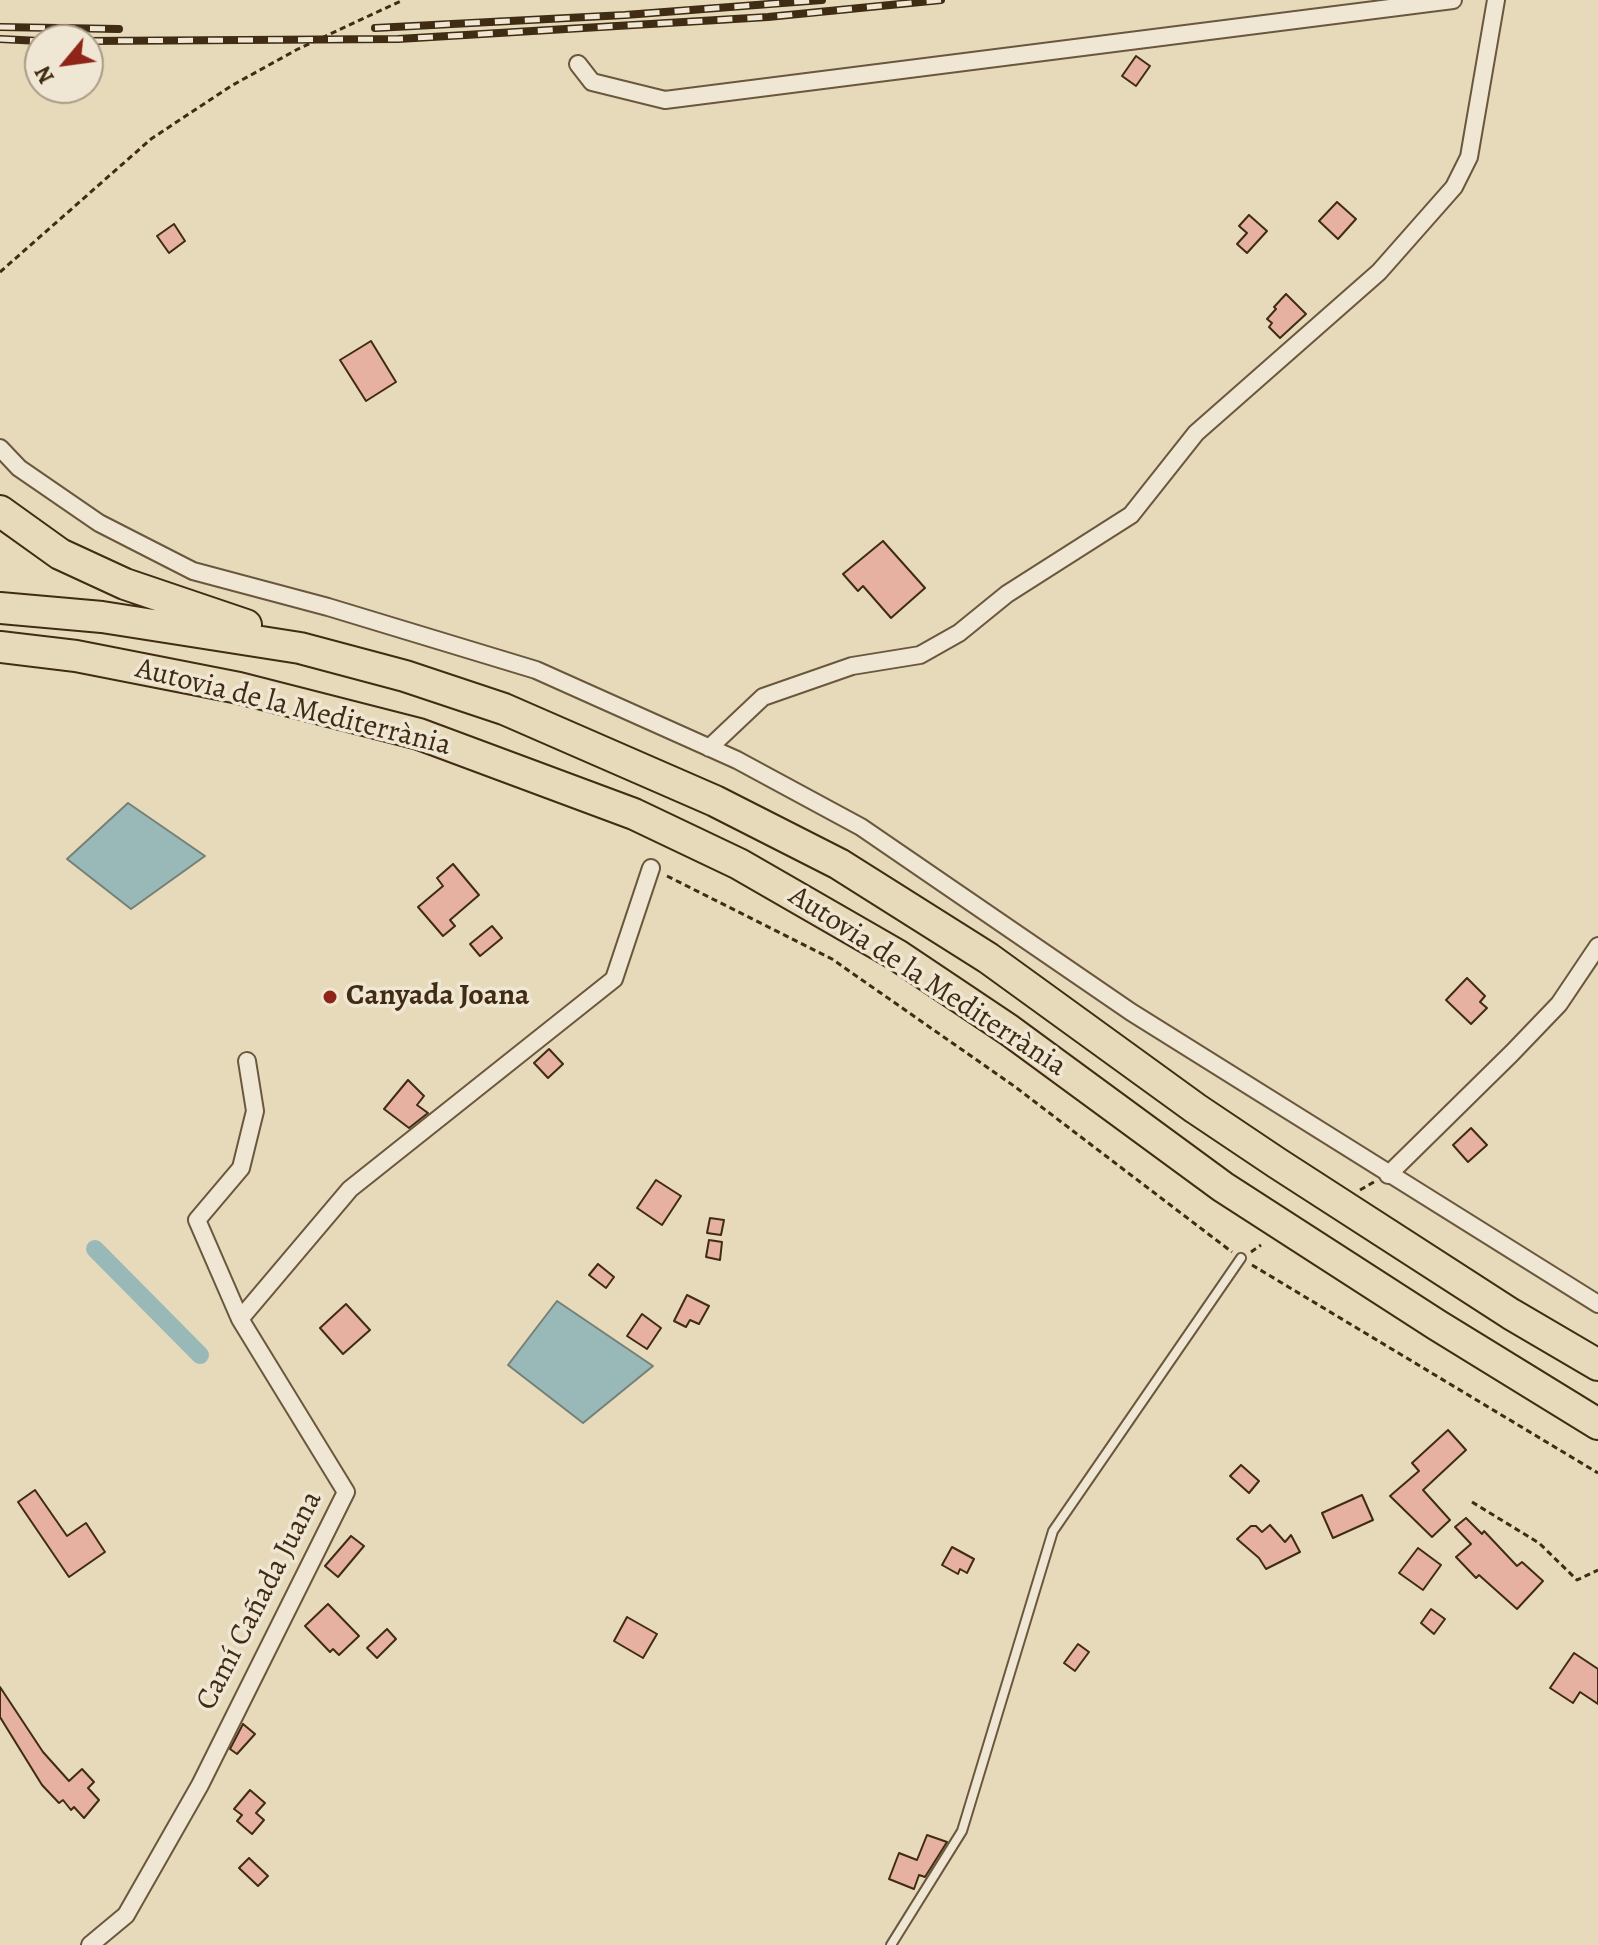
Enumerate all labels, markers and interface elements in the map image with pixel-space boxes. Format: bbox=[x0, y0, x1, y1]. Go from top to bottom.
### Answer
north arrow bbox=[24, 24, 104, 104]
text: N bbox=[28, 60, 62, 89]
street label: Autovia de la Mediterrània bbox=[132, 651, 454, 765]
street label: Autovia de la Mediterrània bbox=[781, 879, 1073, 1085]
place label: Canyada Joana bbox=[346, 979, 530, 1015]
marker: Canyada Joana bbox=[321, 988, 339, 1006]
street label: Camí Cañada Juana bbox=[189, 1485, 331, 1717]

